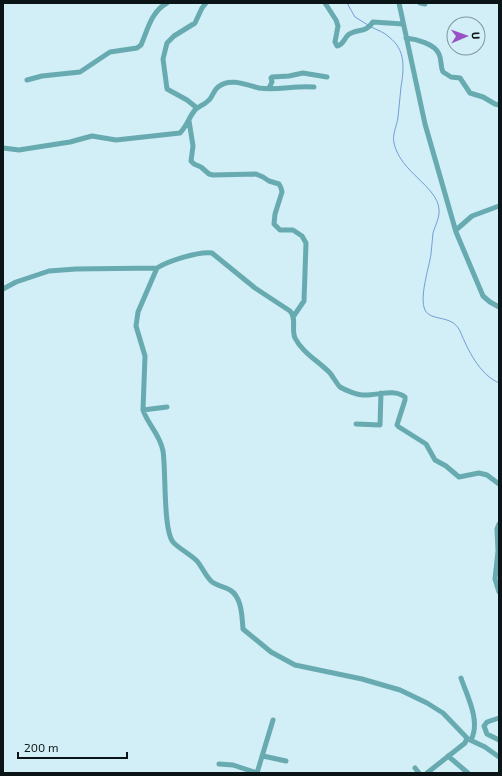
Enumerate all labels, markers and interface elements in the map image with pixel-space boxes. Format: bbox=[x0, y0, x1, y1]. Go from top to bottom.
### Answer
north arrow bbox=[446, 16, 486, 56]
text: U bbox=[470, 32, 483, 40]
scale bar bbox=[18, 734, 127, 760]
text: 200 m bbox=[24, 740, 58, 754]

